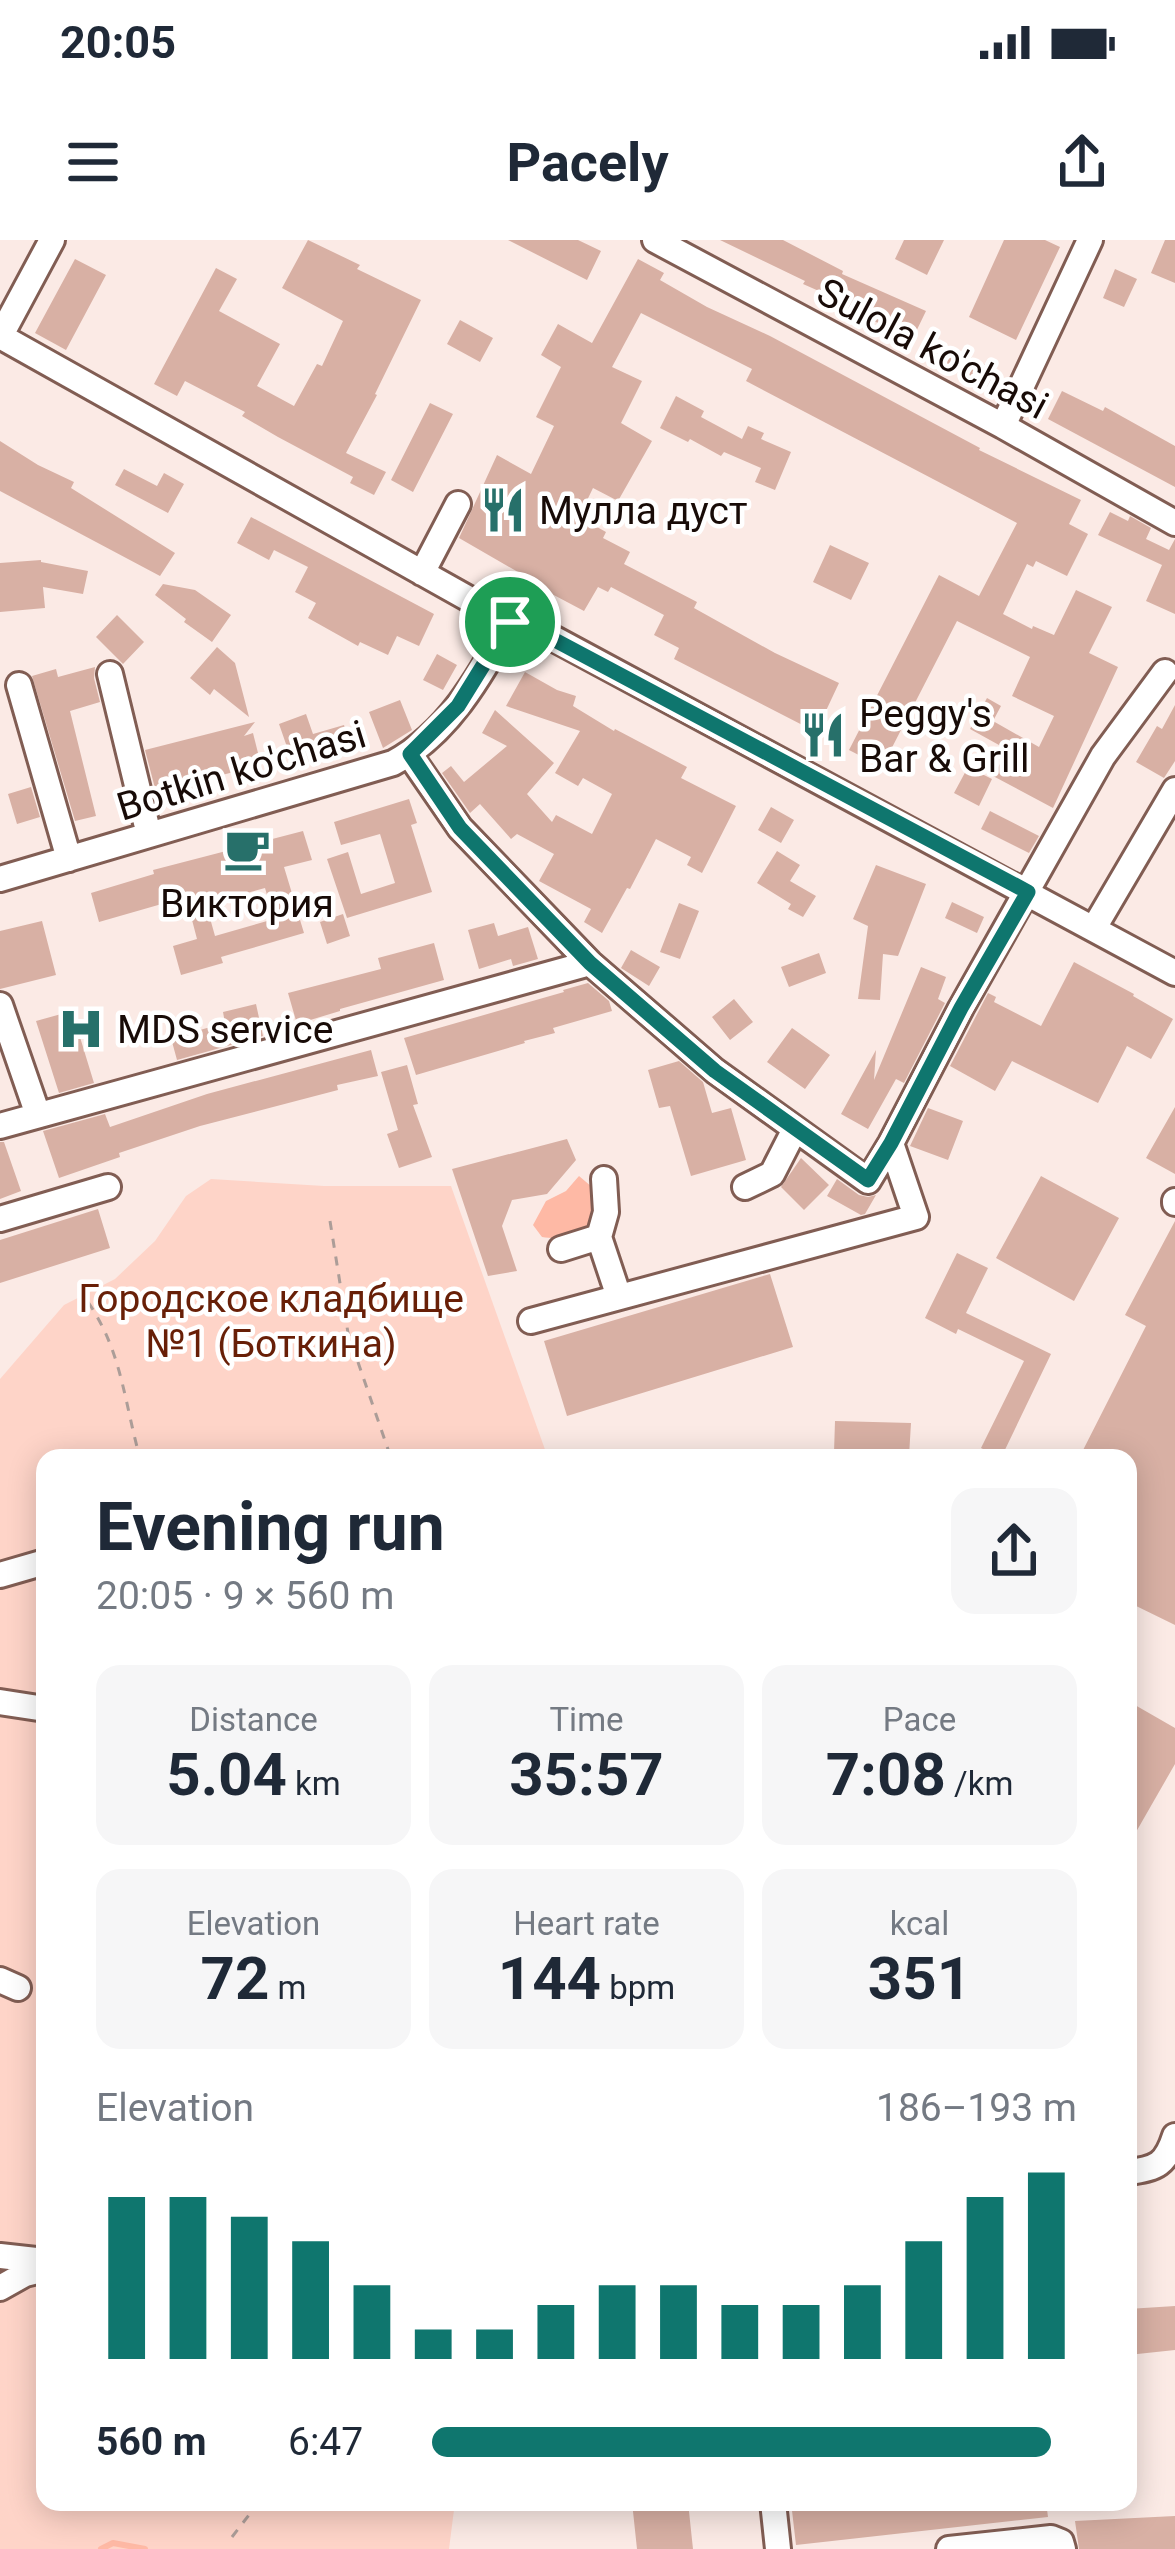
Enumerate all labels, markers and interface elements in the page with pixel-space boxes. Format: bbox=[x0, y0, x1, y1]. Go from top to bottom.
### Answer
text: 20:05 bbox=[60, 16, 176, 69]
icon: menu bbox=[60, 129, 126, 195]
icon: share bbox=[1049, 129, 1115, 195]
text: Pacely bbox=[506, 131, 669, 194]
street label: Sulola ko'chasi bbox=[809, 269, 1056, 429]
restaurant icon: Мулла дуст bbox=[478, 485, 528, 535]
place label: Мулла дуст bbox=[539, 488, 748, 534]
pin bbox=[459, 571, 561, 673]
icon: arrive bbox=[477, 589, 543, 655]
place label: Peggy's Bar & Grill bbox=[859, 691, 1030, 782]
restaurant icon: Peggy's Bar & Grill bbox=[798, 710, 848, 760]
street label: Botkin ko'chasi bbox=[111, 711, 371, 831]
cafe icon: Виктория bbox=[222, 824, 272, 874]
place label: Виктория bbox=[160, 881, 334, 927]
hospital icon: MDS service bbox=[56, 1004, 106, 1054]
place label: MDS service bbox=[117, 1007, 333, 1053]
park label: Городское кладбище №1 (Боткина) bbox=[78, 1276, 464, 1367]
button: share bbox=[951, 1488, 1077, 1614]
text: Evening run bbox=[96, 1489, 445, 1566]
text: 20:05 · 9 × 560 m bbox=[96, 1573, 394, 1619]
text: Distance bbox=[189, 1700, 318, 1739]
text: Time bbox=[549, 1700, 624, 1739]
text: Pace bbox=[883, 1700, 956, 1739]
text: 5.04 bbox=[166, 1739, 287, 1810]
text: 35:57 bbox=[509, 1739, 664, 1810]
text: 7:08 bbox=[826, 1739, 946, 1810]
text: km bbox=[287, 1764, 341, 1803]
text: /km bbox=[946, 1764, 1013, 1803]
text: Elevation bbox=[187, 1904, 320, 1943]
text: Heart rate bbox=[513, 1904, 660, 1943]
text: kcal bbox=[890, 1904, 949, 1943]
text: 72 bbox=[201, 1943, 269, 2014]
text: 144 bbox=[498, 1943, 601, 2014]
text: 351 bbox=[868, 1943, 971, 2014]
text: m bbox=[269, 1968, 306, 2007]
text: bpm bbox=[601, 1968, 675, 2007]
text: Elevation bbox=[96, 2085, 254, 2131]
text: 186–193 m bbox=[876, 2085, 1077, 2131]
text: 560 m bbox=[96, 2419, 207, 2465]
text: 6:47 bbox=[288, 2419, 363, 2465]

